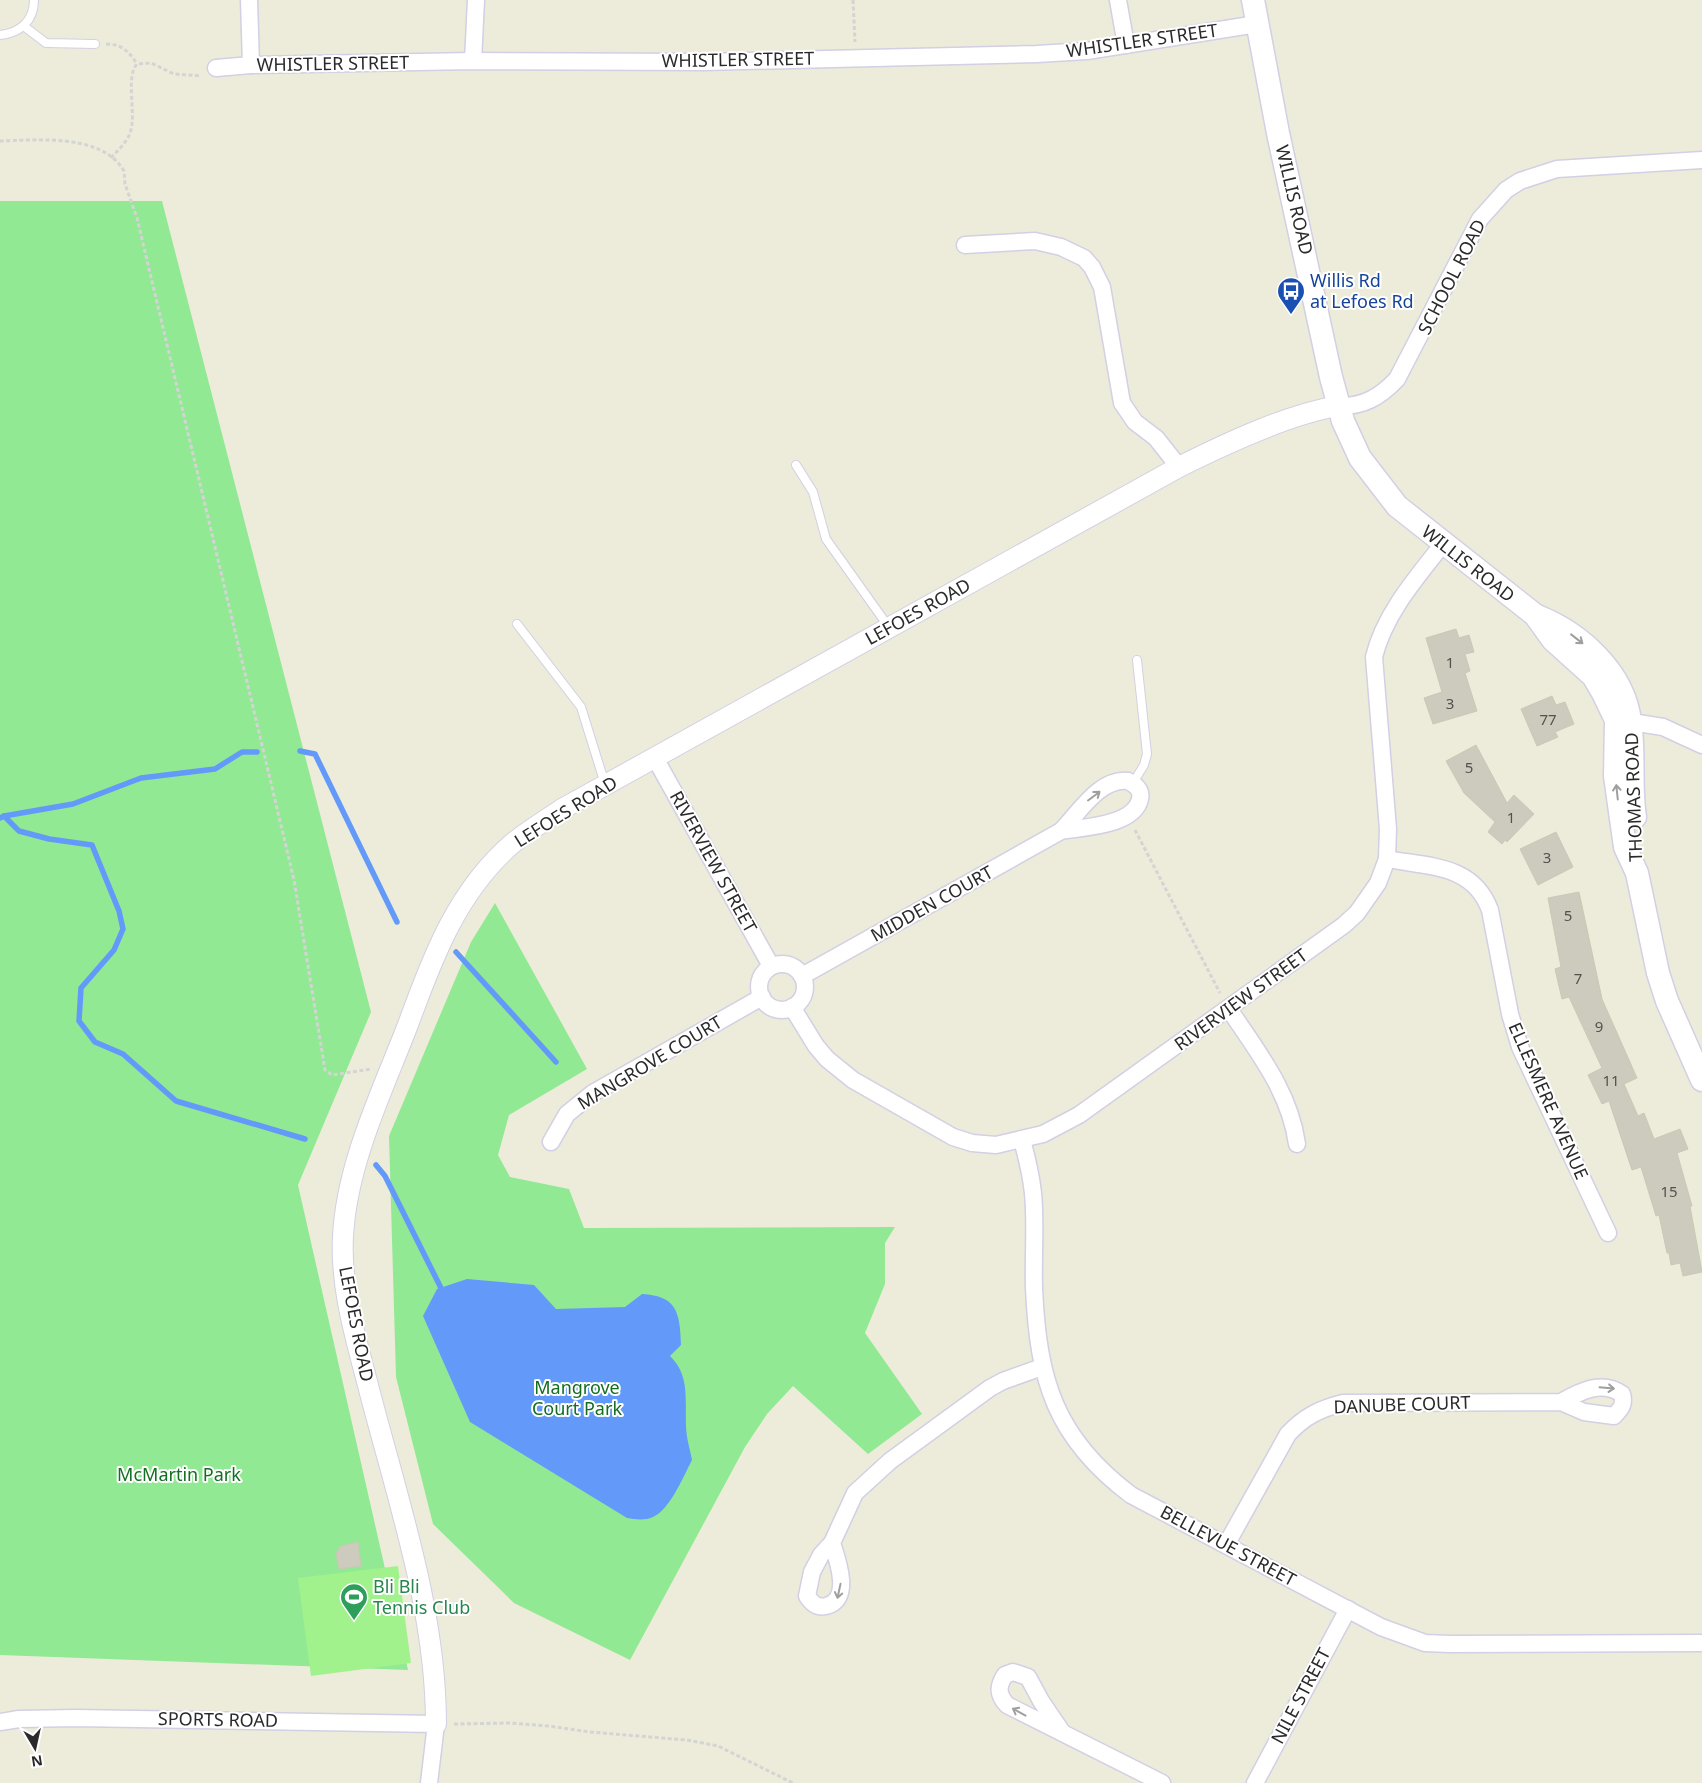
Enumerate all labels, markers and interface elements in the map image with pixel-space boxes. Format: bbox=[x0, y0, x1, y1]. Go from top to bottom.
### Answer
street label: WHISTLER STREET bbox=[1065, 18, 1219, 63]
street label: WHISTLER STREET bbox=[662, 46, 814, 72]
street label: WHISTLER STREET bbox=[257, 50, 409, 76]
street label: WILLIS ROAD bbox=[1271, 143, 1319, 257]
street label: SCHOOL ROAD bbox=[1412, 215, 1490, 338]
place label: Willis Rd at Lefoes Rd bbox=[1310, 268, 1414, 313]
bus stop icon: Willis Rd at Lefoes Rd bbox=[1276, 276, 1306, 315]
street label: WILLIS ROAD bbox=[1417, 519, 1520, 607]
street label: LEFOES ROAD bbox=[861, 572, 974, 650]
one-way arrow bbox=[1570, 633, 1583, 644]
house number: 1 bbox=[1446, 652, 1454, 672]
house number: 3 bbox=[1446, 693, 1454, 713]
house number: 77 bbox=[1539, 709, 1557, 729]
street label: THOMAS ROAD bbox=[1619, 732, 1647, 862]
house number: 5 bbox=[1465, 757, 1473, 777]
street label: LEFOES ROAD bbox=[510, 770, 621, 852]
one-way arrow bbox=[1612, 785, 1622, 801]
street label: RIVERVIEW STREET bbox=[665, 786, 763, 937]
one-way arrow bbox=[1087, 790, 1100, 801]
house number: 1 bbox=[1507, 807, 1515, 827]
house number: 3 bbox=[1543, 847, 1551, 867]
street label: MIDDEN COURT bbox=[866, 860, 997, 947]
house number: 5 bbox=[1564, 905, 1572, 925]
street label: RIVERVIEW STREET bbox=[1169, 943, 1312, 1056]
house number: 7 bbox=[1574, 968, 1582, 988]
street label: MANGROVE COURT bbox=[573, 1009, 726, 1115]
house number: 9 bbox=[1595, 1016, 1603, 1036]
street label: ELLESMERE AVENUE bbox=[1503, 1018, 1594, 1183]
house number: 11 bbox=[1602, 1070, 1620, 1090]
house number: 15 bbox=[1660, 1181, 1678, 1201]
street label: LEFOES ROAD bbox=[334, 1264, 380, 1384]
park label: Mangrove Court Park bbox=[532, 1375, 622, 1420]
one-way arrow bbox=[1598, 1384, 1614, 1393]
street label: DANUBE COURT bbox=[1333, 1390, 1471, 1418]
park label: McMartin Park bbox=[117, 1462, 241, 1486]
street label: BELLEVUE STREET bbox=[1156, 1499, 1300, 1591]
place label: Bli Bli Tennis Club bbox=[373, 1574, 470, 1619]
sports icon: Bli Bli Tennis Club bbox=[339, 1582, 369, 1621]
one-way arrow bbox=[834, 1582, 843, 1598]
street label: NILE STREET bbox=[1265, 1644, 1335, 1748]
street label: SPORTS ROAD bbox=[158, 1706, 278, 1732]
one-way arrow bbox=[1012, 1707, 1027, 1716]
north arrow bbox=[10, 1723, 60, 1773]
text: N bbox=[30, 1751, 44, 1772]

